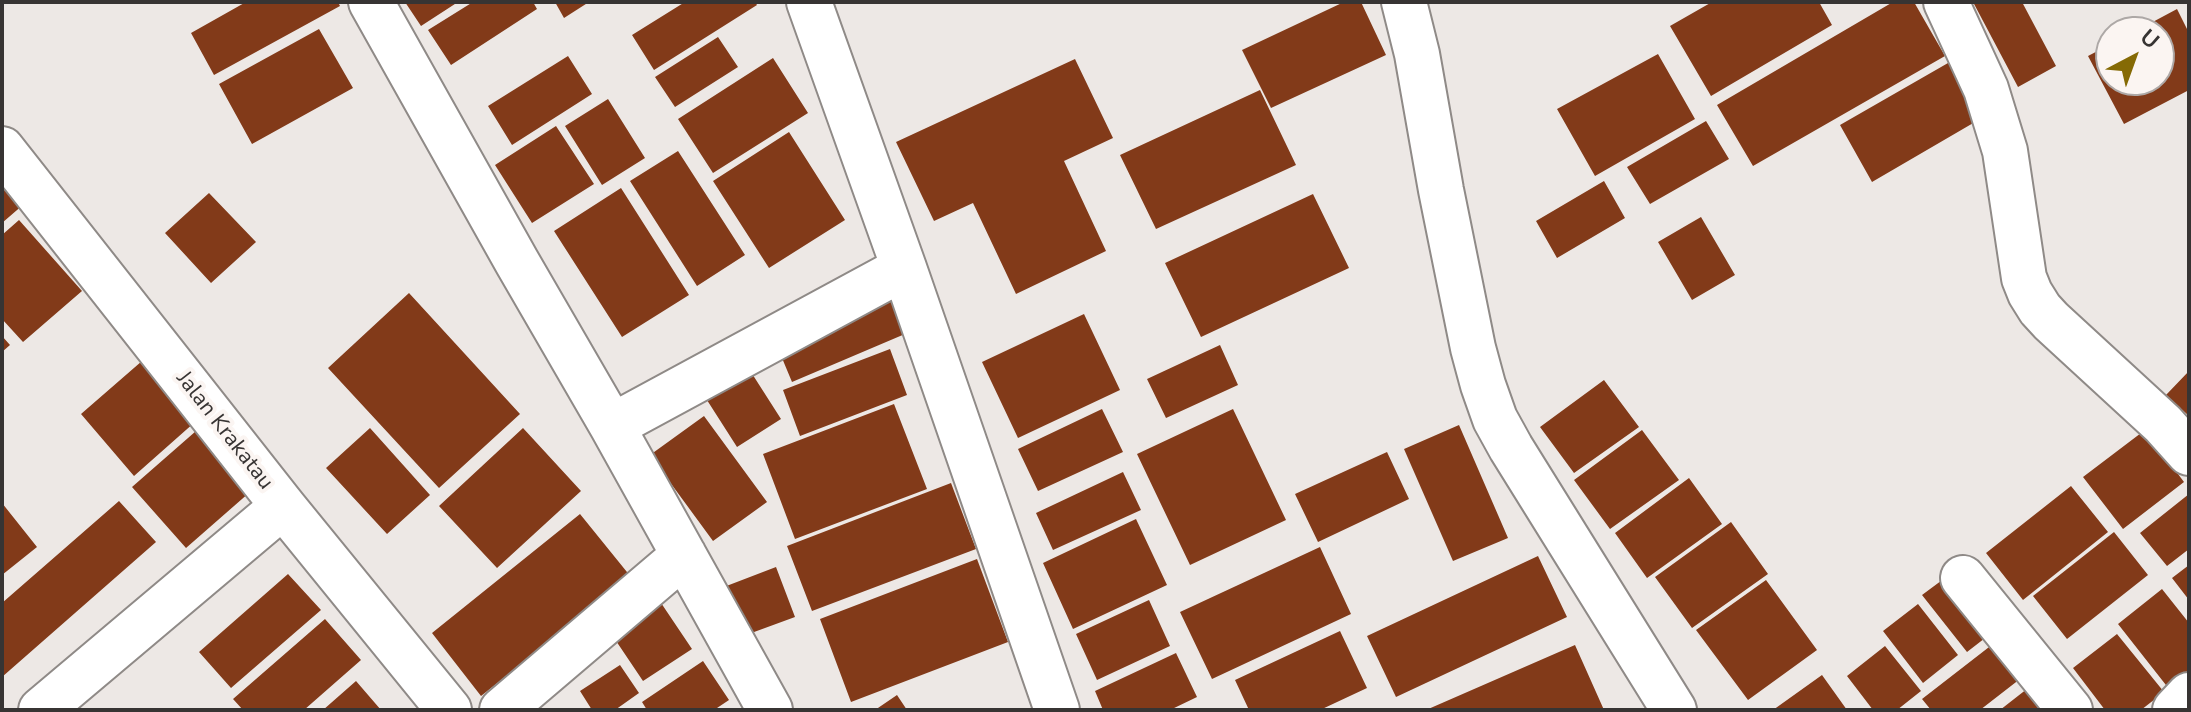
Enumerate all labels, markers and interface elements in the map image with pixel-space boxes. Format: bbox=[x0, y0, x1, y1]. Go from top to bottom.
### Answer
north arrow bbox=[2095, 16, 2175, 96]
text: U bbox=[2133, 23, 2165, 56]
street label: Jalan Krakatau bbox=[170, 367, 278, 495]

